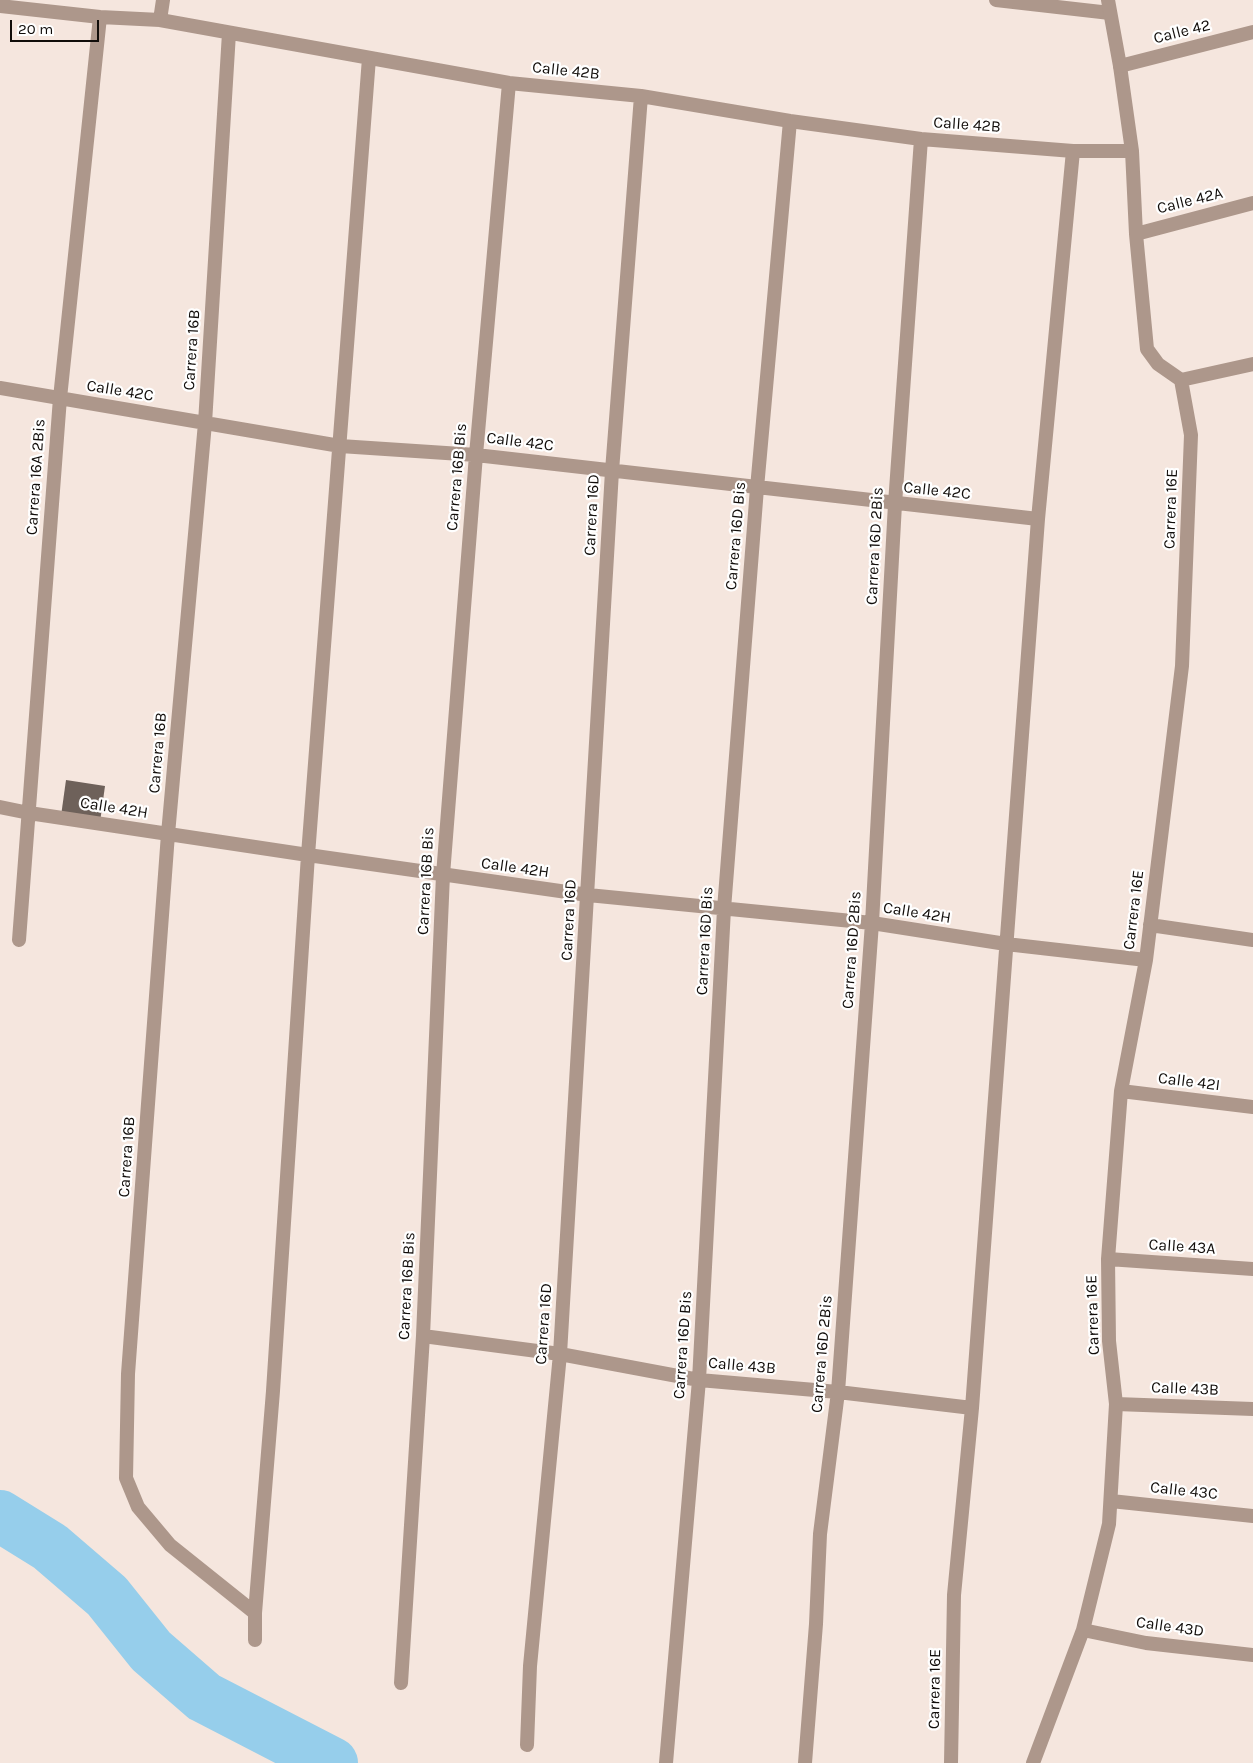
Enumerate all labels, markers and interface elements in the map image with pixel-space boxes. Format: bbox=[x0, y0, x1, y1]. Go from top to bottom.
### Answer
scale bar bbox=[12, 10, 101, 42]
street label: Calle 42 bbox=[1152, 16, 1212, 48]
text: 20 m bbox=[18, 20, 53, 38]
street label: Calle 42B bbox=[531, 58, 601, 84]
street label: Calle 42B bbox=[933, 113, 1001, 137]
street label: Calle 42A bbox=[1155, 184, 1225, 218]
street label: Carrera 16B bbox=[180, 309, 204, 391]
street label: Calle 42C bbox=[85, 376, 155, 406]
street label: Carrera 16A 2Bis bbox=[22, 418, 50, 536]
street label: Carrera 16B Bis bbox=[443, 422, 471, 532]
street label: Calle 42C bbox=[485, 428, 555, 456]
street label: Carrera 16E bbox=[1160, 469, 1182, 549]
street label: Carrera 16D bbox=[580, 474, 604, 556]
street label: Calle 42C bbox=[902, 478, 972, 504]
street label: Carrera 16D Bis bbox=[722, 481, 750, 591]
street label: Carrera 16D 2Bis bbox=[862, 487, 888, 605]
street label: Carrera 16B bbox=[145, 712, 171, 794]
street label: Calle 42H bbox=[79, 793, 149, 823]
street label: Carrera 16B Bis bbox=[414, 827, 438, 935]
street label: Calle 42H bbox=[480, 854, 550, 882]
street label: Carrera 16E bbox=[1120, 869, 1148, 951]
street label: Carrera 16D bbox=[557, 879, 581, 961]
street label: Carrera 16D Bis bbox=[693, 886, 717, 996]
street label: Carrera 16D 2Bis bbox=[838, 890, 866, 1010]
street label: Calle 42H bbox=[882, 898, 952, 928]
street label: Calle 42I bbox=[1157, 1069, 1221, 1095]
street label: Carrera 16B bbox=[115, 1116, 139, 1198]
street label: Carrera 16B Bis bbox=[395, 1232, 419, 1340]
street label: Calle 43A bbox=[1148, 1235, 1216, 1259]
street label: Carrera 16E bbox=[1082, 1275, 1104, 1355]
street label: Carrera 16D bbox=[532, 1283, 556, 1365]
street label: Carrera 16D Bis bbox=[670, 1290, 696, 1400]
street label: Carrera 16D 2Bis bbox=[807, 1294, 837, 1414]
street label: Calle 43B bbox=[707, 1353, 777, 1379]
street label: Calle 43B bbox=[1151, 1378, 1219, 1400]
street label: Calle 43C bbox=[1149, 1478, 1219, 1504]
street label: Calle 43D bbox=[1135, 1613, 1205, 1641]
street label: Carrera 16E bbox=[925, 1649, 945, 1729]

